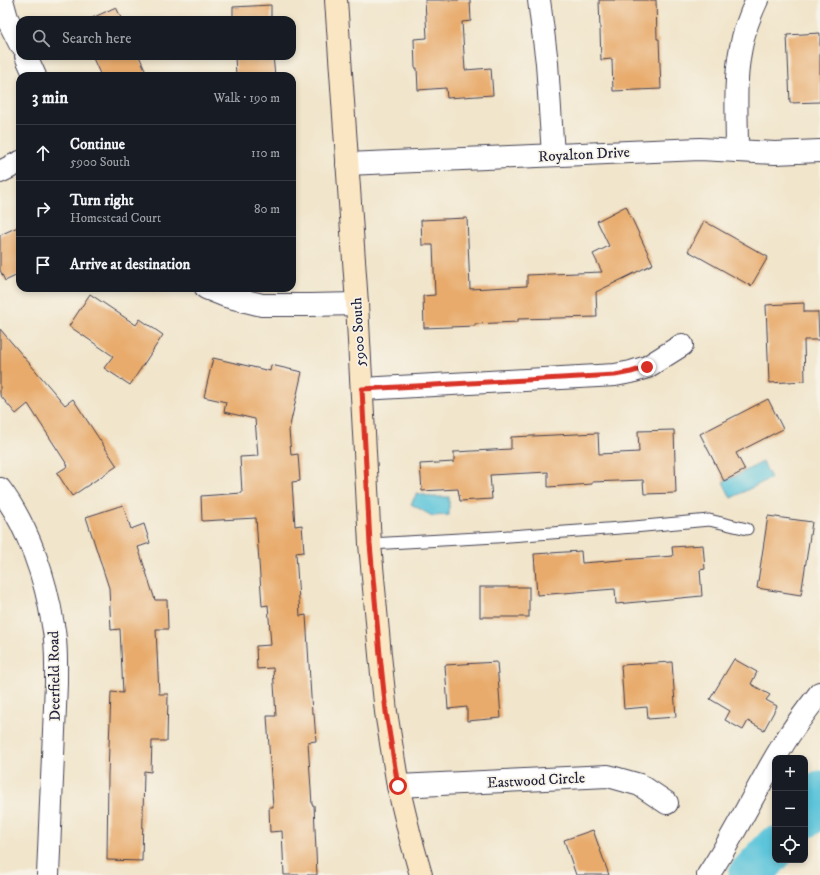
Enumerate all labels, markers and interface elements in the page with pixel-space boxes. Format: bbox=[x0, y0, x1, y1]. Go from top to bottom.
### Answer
search box bbox=[16, 16, 296, 60]
icon: search bbox=[30, 27, 52, 49]
text: Search here bbox=[62, 29, 131, 48]
text: 3 min bbox=[32, 87, 68, 109]
text: Walk · 190 m bbox=[214, 90, 280, 106]
text: Continue bbox=[70, 135, 125, 154]
icon: ahead bbox=[32, 142, 54, 164]
street label: Royalton Drive bbox=[538, 143, 630, 166]
text: 110 m bbox=[251, 145, 280, 161]
text: 5900 South bbox=[70, 154, 130, 170]
text: Turn right bbox=[70, 191, 133, 210]
icon: right bbox=[32, 198, 54, 220]
text: 80 m bbox=[254, 201, 280, 217]
text: Homestead Court bbox=[70, 210, 161, 226]
icon: arrive bbox=[32, 254, 54, 276]
text: Arrive at destination bbox=[70, 255, 190, 274]
street label: 5900 South bbox=[347, 297, 370, 367]
route end bbox=[638, 358, 656, 376]
street label: Deerfield Road bbox=[44, 630, 65, 721]
map controls bbox=[772, 755, 808, 863]
button: + bbox=[772, 755, 808, 791]
street label: Eastwood Circle bbox=[487, 768, 586, 793]
route start bbox=[389, 777, 407, 795]
button: − bbox=[772, 791, 808, 827]
button: locate bbox=[772, 827, 808, 863]

